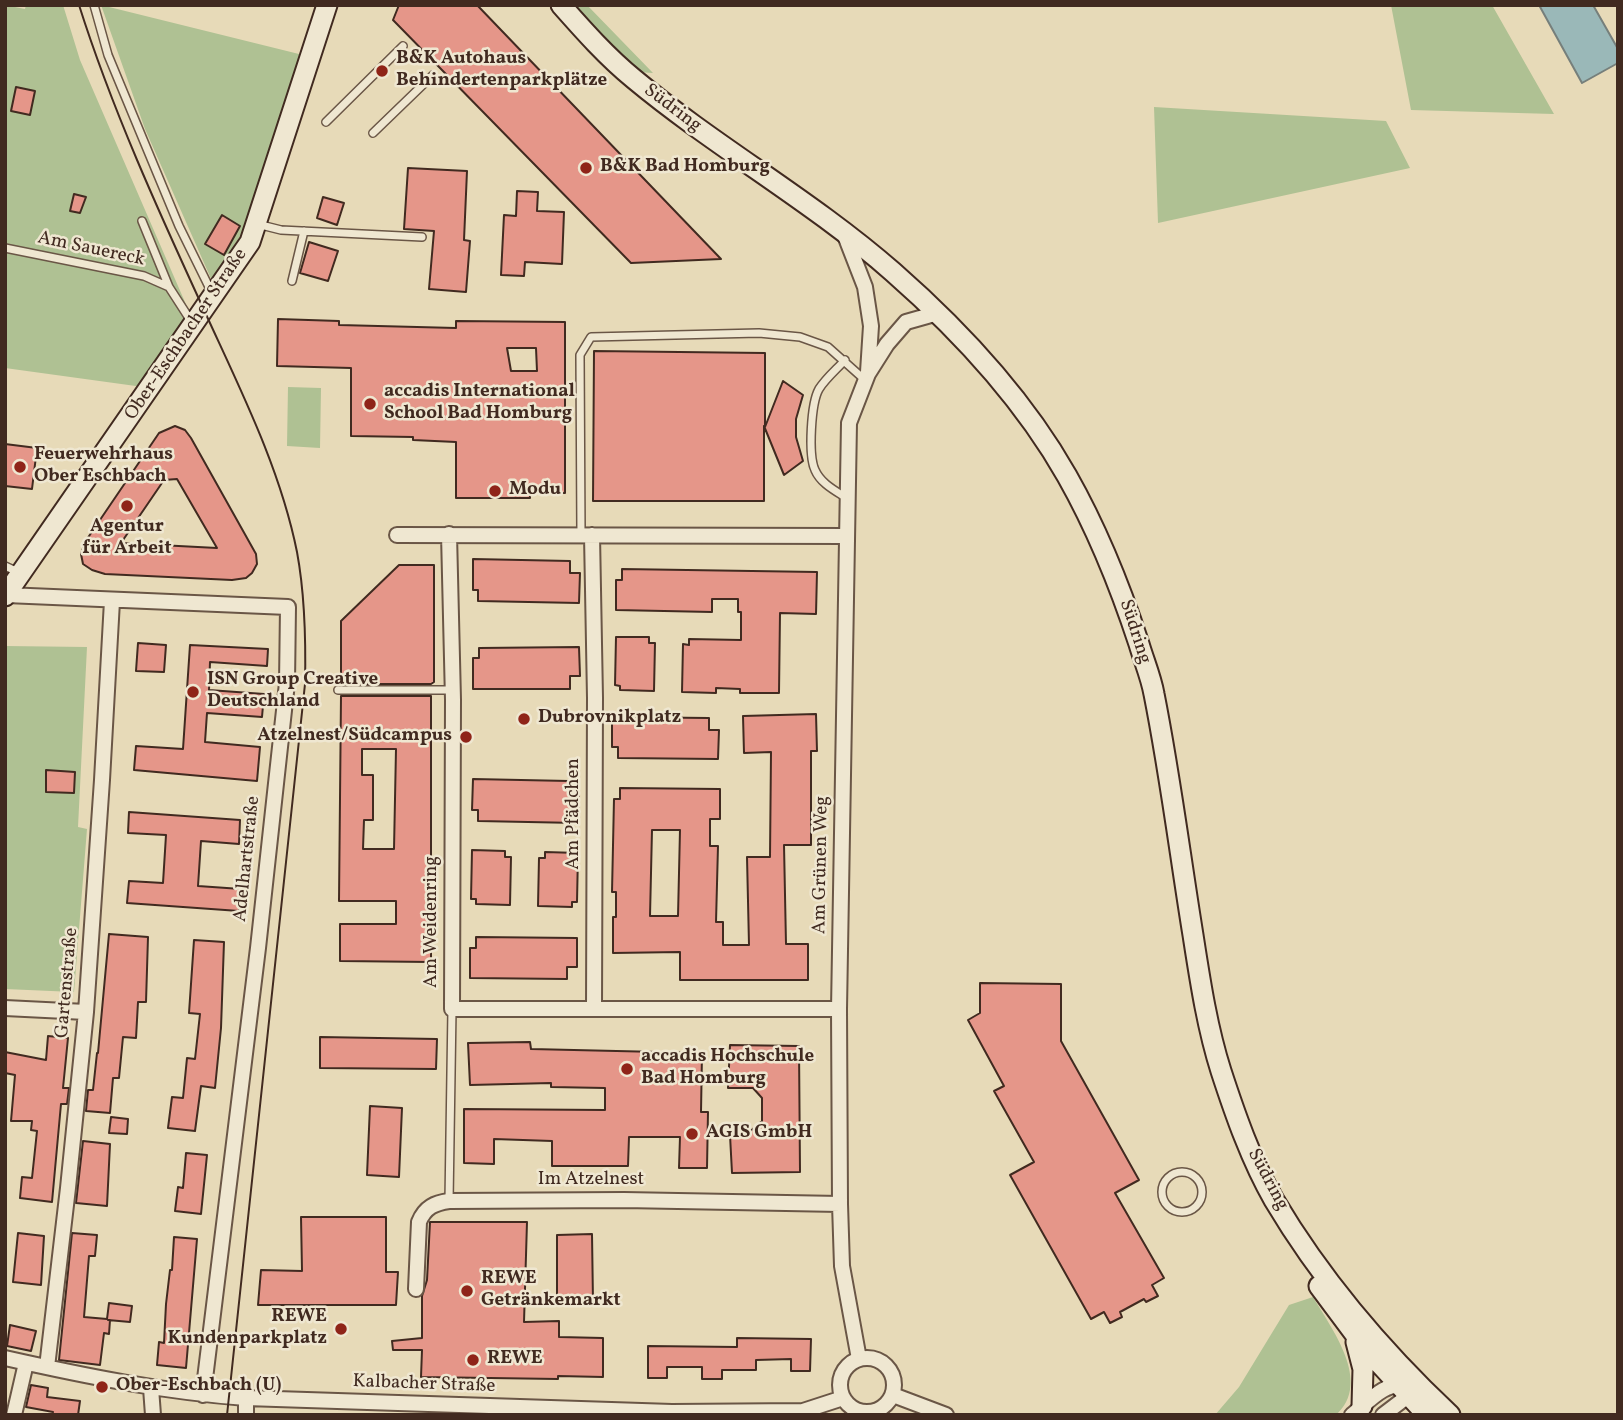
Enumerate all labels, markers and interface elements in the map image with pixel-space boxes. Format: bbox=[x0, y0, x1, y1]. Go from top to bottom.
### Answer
place label: B&K Autohaus Behindertenparkplätze bbox=[396, 49, 607, 93]
marker: B&K Autohaus Behindertenparkplätze bbox=[374, 63, 390, 79]
street label: Südring bbox=[639, 80, 705, 138]
place label: B&K Bad Homburg bbox=[600, 157, 770, 179]
marker: B&K Bad Homburg bbox=[578, 160, 594, 176]
street label: Am Sauereck bbox=[35, 228, 147, 272]
street label: Ober-Eschbacher Straße bbox=[121, 245, 253, 425]
place label: accadis International School Bad Homburg bbox=[384, 382, 575, 426]
marker: accadis International School Bad Homburg bbox=[362, 396, 378, 412]
place label: Feuerwehrhaus Ober Eschbach bbox=[34, 445, 173, 489]
marker: Feuerwehrhaus Ober Eschbach bbox=[12, 459, 28, 475]
place label: Modu bbox=[509, 480, 561, 502]
marker: Modu bbox=[487, 483, 503, 499]
marker: Agentur für Arbeit bbox=[119, 498, 135, 514]
place label: Agentur für Arbeit bbox=[82, 517, 172, 561]
street label: Südring bbox=[1113, 597, 1155, 667]
place label: ISN Group Creative Deutschland bbox=[207, 670, 378, 714]
marker: ISN Group Creative Deutschland bbox=[185, 684, 201, 700]
place label: Dubrovnikplatz bbox=[538, 708, 681, 730]
marker: Dubrovnikplatz bbox=[516, 711, 532, 727]
place label: Atzelnest/Südcampus bbox=[257, 726, 452, 748]
marker: Atzelnest/Südcampus bbox=[458, 729, 474, 745]
street label: Am Pfädchen bbox=[564, 758, 586, 870]
street label: Adelhartstraße bbox=[230, 795, 266, 923]
street label: Am Grünen Weg bbox=[809, 796, 835, 934]
street label: Am Weidenring bbox=[422, 856, 444, 988]
street label: Gartenstraße bbox=[52, 927, 84, 1039]
place label: accadis Hochschule Bad Homburg bbox=[641, 1047, 814, 1091]
marker: accadis Hochschule Bad Homburg bbox=[619, 1061, 635, 1077]
place label: AGIS GmbH bbox=[706, 1123, 812, 1145]
marker: AGIS GmbH bbox=[684, 1126, 700, 1142]
street label: Südring bbox=[1241, 1145, 1293, 1215]
street label: Im Atzelnest bbox=[538, 1170, 644, 1192]
place label: REWE Getränkemarkt bbox=[481, 1269, 621, 1313]
marker: REWE Getränkemarkt bbox=[459, 1283, 475, 1299]
place label: REWE Kundenparkplatz bbox=[167, 1307, 327, 1351]
marker: REWE Kundenparkplatz bbox=[333, 1321, 349, 1337]
place label: REWE bbox=[487, 1349, 543, 1371]
marker: REWE bbox=[465, 1352, 481, 1368]
street label: Kalbacher Straße bbox=[352, 1371, 496, 1399]
place label: Ober-Eschbach (U) bbox=[116, 1376, 281, 1398]
marker: Ober-Eschbach (U) bbox=[94, 1379, 110, 1395]

